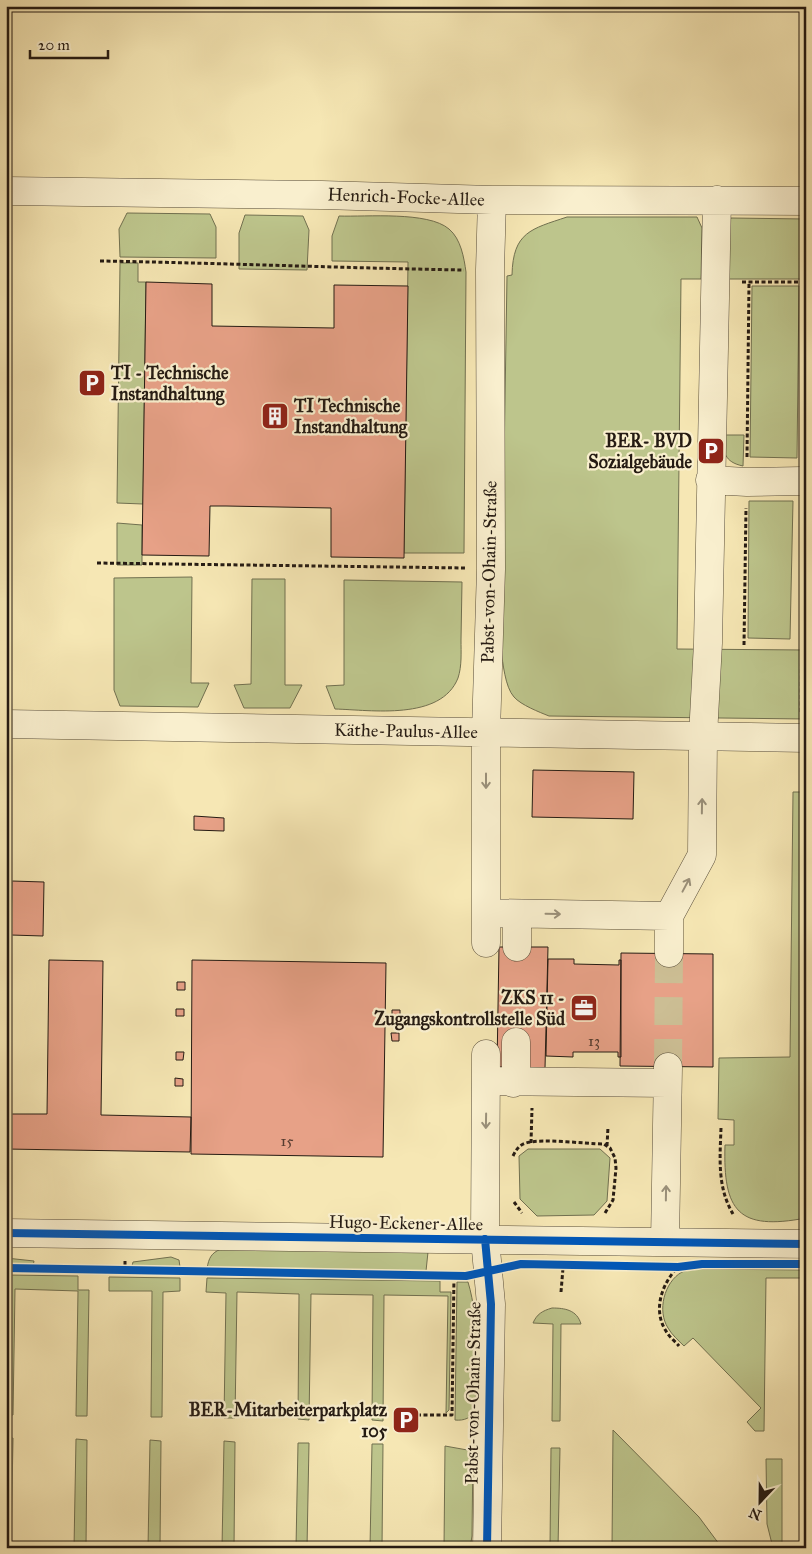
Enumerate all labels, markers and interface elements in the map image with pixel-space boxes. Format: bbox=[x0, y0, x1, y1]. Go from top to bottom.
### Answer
scale bar bbox=[30, 28, 108, 60]
text: 20 m bbox=[38, 36, 70, 54]
street label: Henrich-Focke-Allee bbox=[327, 183, 485, 211]
place label: TI - Technische Instandhaltung bbox=[110, 362, 229, 406]
parking icon: TI - Technische Instandhaltung bbox=[77, 368, 107, 398]
place label: TI Technische Instandhaltung bbox=[293, 395, 408, 439]
building icon: TI Technische Instandhaltung bbox=[260, 401, 290, 431]
place label: BER- BVD Sozialgebäude bbox=[588, 430, 692, 474]
parking icon: BER- BVD Sozialgebäude bbox=[696, 436, 726, 466]
street label: Pabst-von-Ohain-Straße bbox=[476, 480, 502, 664]
street label: Käthe-Paulus-Allee bbox=[334, 719, 478, 743]
one-way arrow bbox=[481, 772, 491, 789]
one-way arrow bbox=[697, 799, 707, 815]
one-way arrow bbox=[681, 879, 691, 893]
one-way arrow bbox=[544, 909, 561, 919]
place label: ZKS 11 - Zugangskontrollstelle Süd bbox=[374, 987, 566, 1031]
office icon: ZKS 11 - Zugangskontrollstelle Süd bbox=[569, 993, 599, 1023]
house number: 13 bbox=[588, 1032, 600, 1050]
one-way arrow bbox=[481, 1112, 491, 1128]
house number: 15 bbox=[281, 1132, 293, 1150]
one-way arrow bbox=[661, 1185, 671, 1202]
street label: Hugo-Eckener-Allee bbox=[329, 1211, 483, 1236]
street label: Pabst-von-Ohain-Straße bbox=[460, 1301, 486, 1485]
place label: BER-Mitarbeiterparkplatz 105 bbox=[189, 1399, 388, 1442]
parking icon: BER-Mitarbeiterparkplatz 105 bbox=[391, 1405, 421, 1435]
north arrow bbox=[734, 1476, 784, 1526]
text: N bbox=[747, 1503, 764, 1524]

